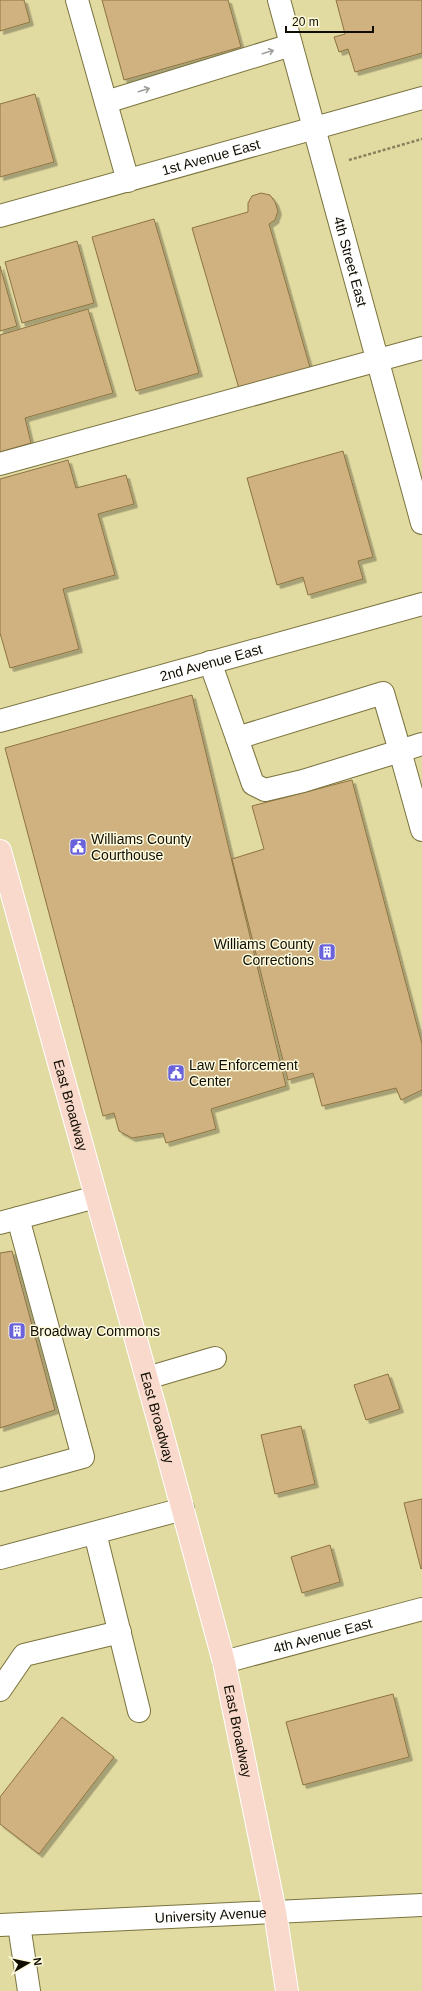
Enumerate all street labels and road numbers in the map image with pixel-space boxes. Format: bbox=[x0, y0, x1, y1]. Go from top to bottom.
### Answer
street label: 1st Avenue East bbox=[160, 136, 262, 178]
street label: 4th Street East bbox=[331, 215, 370, 308]
street label: 2nd Avenue East bbox=[158, 641, 264, 684]
street label: East Broadway bbox=[50, 1058, 91, 1153]
street label: East Broadway bbox=[137, 1370, 178, 1465]
street label: 4th Avenue East bbox=[271, 1615, 374, 1657]
street label: East Broadway bbox=[221, 1683, 255, 1779]
street label: University Avenue bbox=[154, 1904, 267, 1926]

